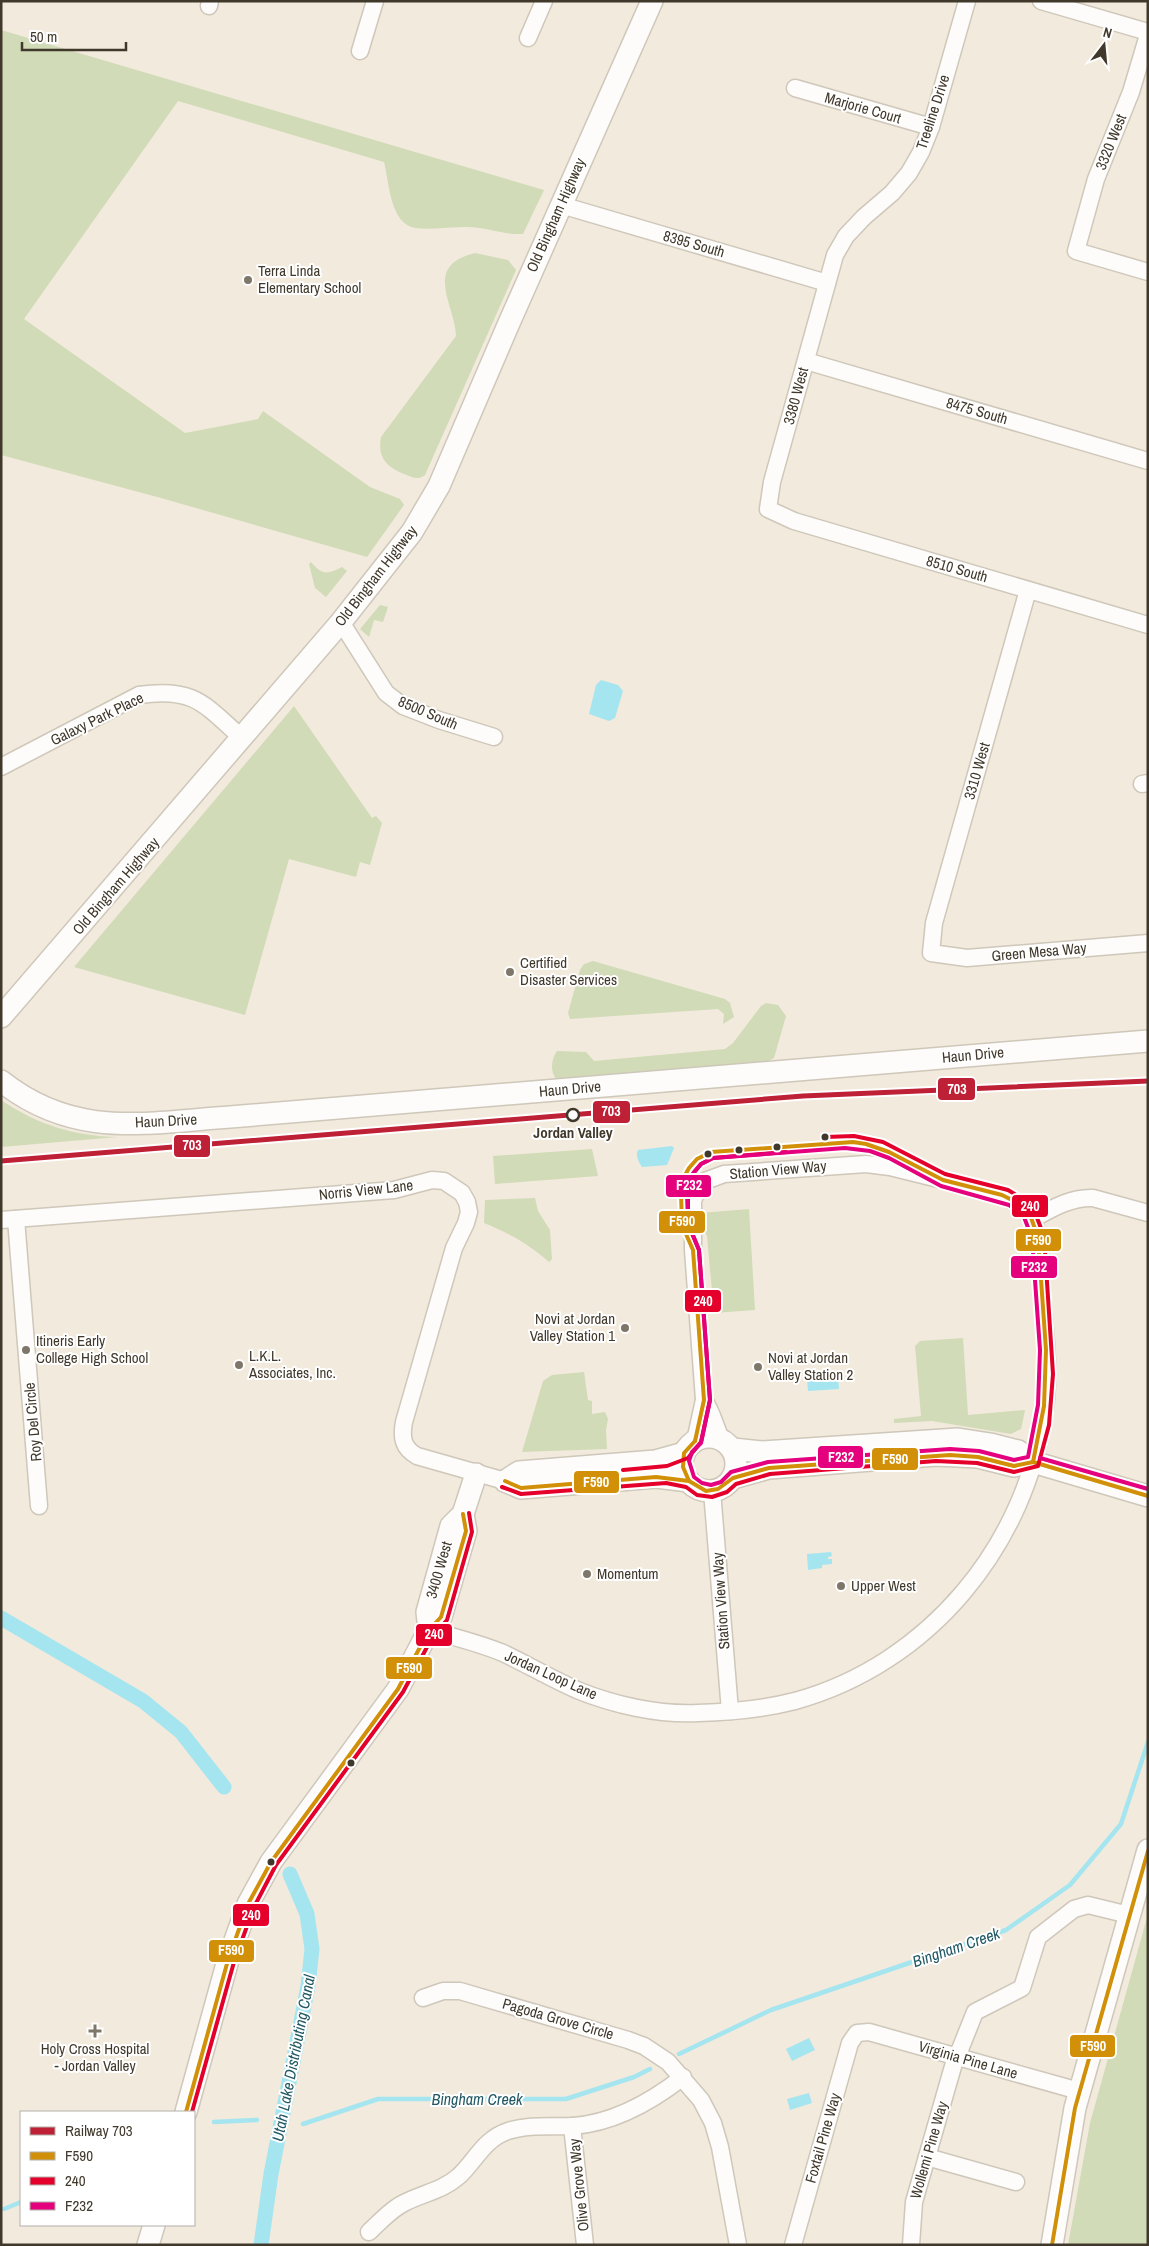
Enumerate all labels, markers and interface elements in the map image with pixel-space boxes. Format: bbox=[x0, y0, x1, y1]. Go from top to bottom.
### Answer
scale bar bbox=[22, 20, 126, 52]
north arrow bbox=[1079, 20, 1129, 70]
text: N bbox=[1101, 23, 1114, 42]
text: 50 m bbox=[30, 26, 57, 47]
street label: Treeline Drive bbox=[911, 72, 955, 152]
street label: Marjorie Court bbox=[822, 87, 904, 129]
street label: 3320 West bbox=[1090, 110, 1131, 173]
street label: Old Bingham Highway bbox=[521, 154, 591, 275]
street label: 8395 South bbox=[661, 225, 727, 262]
place label: Terra Linda Elementary School bbox=[258, 260, 361, 298]
marker: Terra Linda Elementary School bbox=[242, 274, 254, 286]
street label: 3380 West bbox=[778, 364, 813, 427]
street label: 8475 South bbox=[944, 392, 1010, 429]
street label: Old Bingham Highway bbox=[329, 520, 422, 631]
street label: 8510 South bbox=[924, 550, 990, 587]
street label: Galaxy Park Place bbox=[47, 687, 147, 750]
street label: 8500 South bbox=[395, 691, 461, 735]
street label: 3310 West bbox=[958, 739, 995, 802]
street label: Old Bingham Highway bbox=[67, 832, 164, 939]
street label: Green Mesa Way bbox=[991, 937, 1088, 966]
place label: Certified Disaster Services bbox=[520, 952, 617, 990]
marker: Certified Disaster Services bbox=[504, 966, 516, 978]
street label: Haun Drive bbox=[941, 1041, 1005, 1068]
street label: Haun Drive bbox=[538, 1075, 602, 1102]
line badge: 703 bbox=[937, 1077, 976, 1101]
text: 703 bbox=[947, 1080, 967, 1098]
line badge: 703 bbox=[592, 1100, 631, 1124]
text: 703 bbox=[601, 1102, 621, 1120]
street label: Haun Drive bbox=[134, 1108, 198, 1133]
marker: Jordan Valley bbox=[566, 1108, 580, 1122]
place label: Jordan Valley bbox=[533, 1122, 613, 1143]
unlabelled marker bbox=[820, 1132, 830, 1142]
line badge: 703 bbox=[173, 1134, 211, 1158]
text: 703 bbox=[182, 1136, 202, 1154]
unlabelled marker bbox=[772, 1142, 782, 1152]
unlabelled marker bbox=[734, 1145, 744, 1155]
unlabelled marker bbox=[703, 1149, 713, 1159]
street label: Station View Way bbox=[729, 1155, 828, 1184]
street label: Norris View Lane bbox=[318, 1174, 414, 1205]
line badge: F232 bbox=[665, 1174, 712, 1198]
text: F232 bbox=[676, 1176, 702, 1194]
line badge: 240 bbox=[1011, 1194, 1049, 1218]
text: 240 bbox=[1020, 1197, 1040, 1215]
line badge: F590 bbox=[658, 1210, 706, 1234]
text: F590 bbox=[669, 1212, 695, 1230]
line badge: F590 bbox=[1015, 1228, 1062, 1252]
text: F590 bbox=[1025, 1231, 1051, 1249]
line badge: F232 bbox=[1010, 1255, 1058, 1279]
text: F232 bbox=[1021, 1258, 1047, 1276]
line badge: 240 bbox=[684, 1289, 722, 1313]
text: 240 bbox=[693, 1292, 713, 1310]
place label: Novi at Jordan Valley Station 1 bbox=[530, 1308, 615, 1346]
marker: Novi at Jordan Valley Station 1 bbox=[619, 1322, 631, 1334]
place label: Itineris Early College High School bbox=[36, 1330, 148, 1368]
marker: Itineris Early College High School bbox=[20, 1344, 32, 1356]
place label: L.K.L. Associates, Inc. bbox=[248, 1345, 336, 1383]
place label: Novi at Jordan Valley Station 2 bbox=[768, 1347, 853, 1385]
marker: L.K.L. Associates, Inc. bbox=[233, 1359, 245, 1371]
marker: Novi at Jordan Valley Station 2 bbox=[752, 1361, 764, 1373]
street label: Roy Del Circle bbox=[19, 1381, 46, 1462]
line badge: F232 bbox=[817, 1445, 864, 1469]
line badge: F590 bbox=[871, 1447, 919, 1471]
text: F232 bbox=[828, 1448, 854, 1466]
text: F590 bbox=[882, 1450, 908, 1468]
line badge: F590 bbox=[573, 1470, 620, 1494]
text: F590 bbox=[583, 1473, 609, 1491]
street label: 3400 West bbox=[420, 1538, 457, 1601]
street label: Station View Way bbox=[707, 1551, 734, 1650]
place label: Momentum bbox=[597, 1563, 659, 1584]
marker: Momentum bbox=[581, 1568, 593, 1580]
place label: Upper West bbox=[851, 1575, 916, 1596]
marker: Upper West bbox=[835, 1580, 847, 1592]
line badge: 240 bbox=[415, 1623, 453, 1647]
text: 240 bbox=[424, 1625, 444, 1643]
street label: Jordan Loop Lane bbox=[502, 1645, 601, 1704]
line badge: F590 bbox=[385, 1656, 433, 1680]
text: F590 bbox=[396, 1659, 422, 1677]
unlabelled marker bbox=[346, 1758, 356, 1768]
unlabelled marker bbox=[266, 1857, 276, 1867]
line badge: 240 bbox=[232, 1903, 270, 1927]
text: 240 bbox=[241, 1906, 261, 1924]
water label: Bingham Creek bbox=[909, 1922, 1003, 1972]
line badge: F590 bbox=[208, 1939, 255, 1963]
text: F590 bbox=[218, 1941, 244, 1959]
water label: Utah Lake Distributing Canal bbox=[266, 1972, 320, 2143]
street label: Pagoda Grove Circle bbox=[500, 1993, 616, 2044]
marker: Holy Cross Hospital - Jordan Valley bbox=[88, 2024, 102, 2038]
line badge: F590 bbox=[1069, 2034, 1116, 2058]
street label: Virginia Pine Lane bbox=[916, 2035, 1020, 2084]
text: F590 bbox=[1080, 2037, 1106, 2055]
place label: Holy Cross Hospital - Jordan Valley bbox=[41, 2038, 149, 2076]
water label: Bingham Creek bbox=[431, 2088, 523, 2110]
street label: Foxtail Pine Way bbox=[800, 2090, 846, 2185]
street label: Wollemi Pine Way bbox=[905, 2098, 953, 2201]
legend bbox=[20, 2111, 195, 2226]
text: Railway 703 bbox=[65, 2120, 133, 2141]
street label: Olive Grove Way bbox=[563, 2137, 594, 2232]
text: F590 bbox=[65, 2145, 93, 2166]
text: 240 bbox=[65, 2170, 86, 2191]
text: F232 bbox=[65, 2195, 93, 2216]

